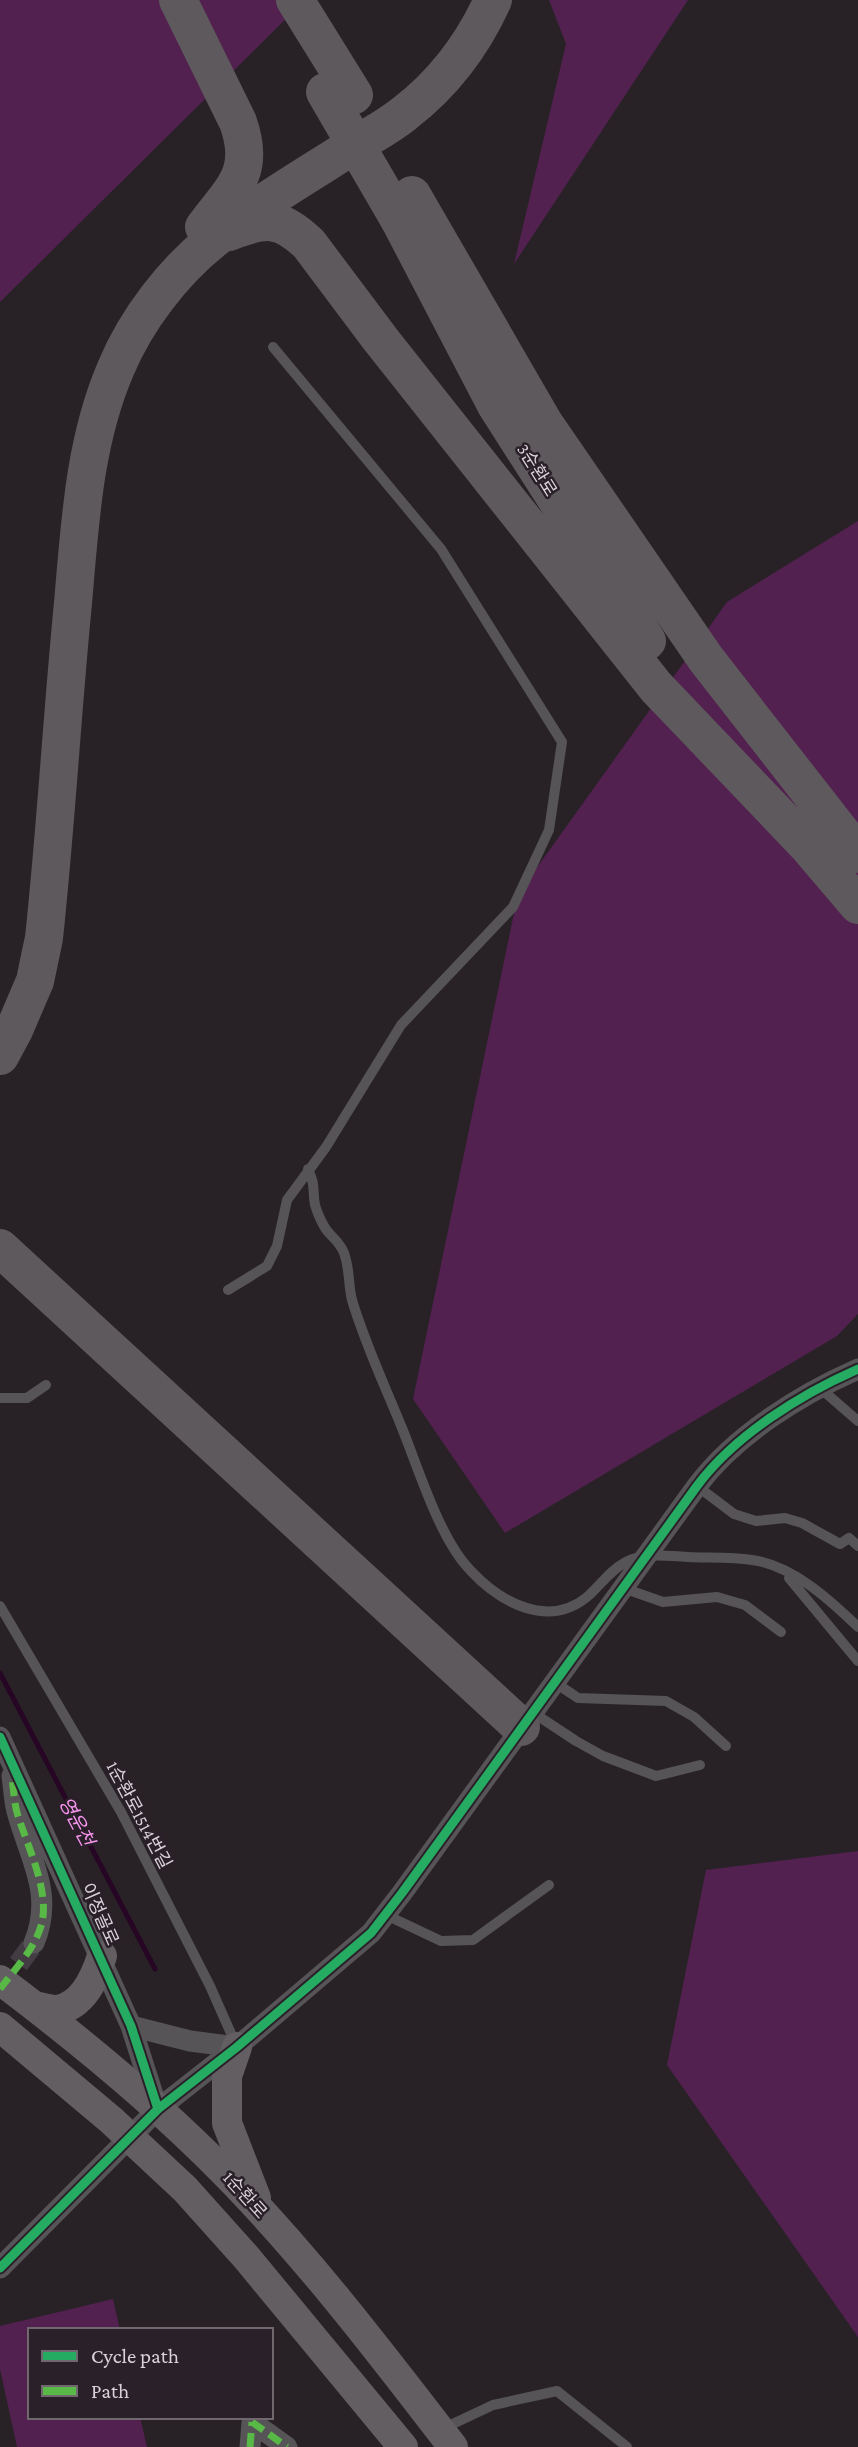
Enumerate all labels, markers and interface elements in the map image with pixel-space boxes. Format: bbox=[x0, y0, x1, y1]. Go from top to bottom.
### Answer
street label: 3순환로 bbox=[513, 440, 561, 500]
street label: 1순환로1514번길 bbox=[102, 1758, 176, 1872]
water label: 영운천 bbox=[55, 1793, 99, 1851]
street label: 이정골로 bbox=[77, 1880, 123, 1948]
street label: 1순환로 bbox=[219, 2168, 271, 2222]
legend bbox=[28, 2328, 273, 2419]
text: Cycle path bbox=[91, 2344, 179, 2368]
text: Path bbox=[91, 2379, 129, 2403]

